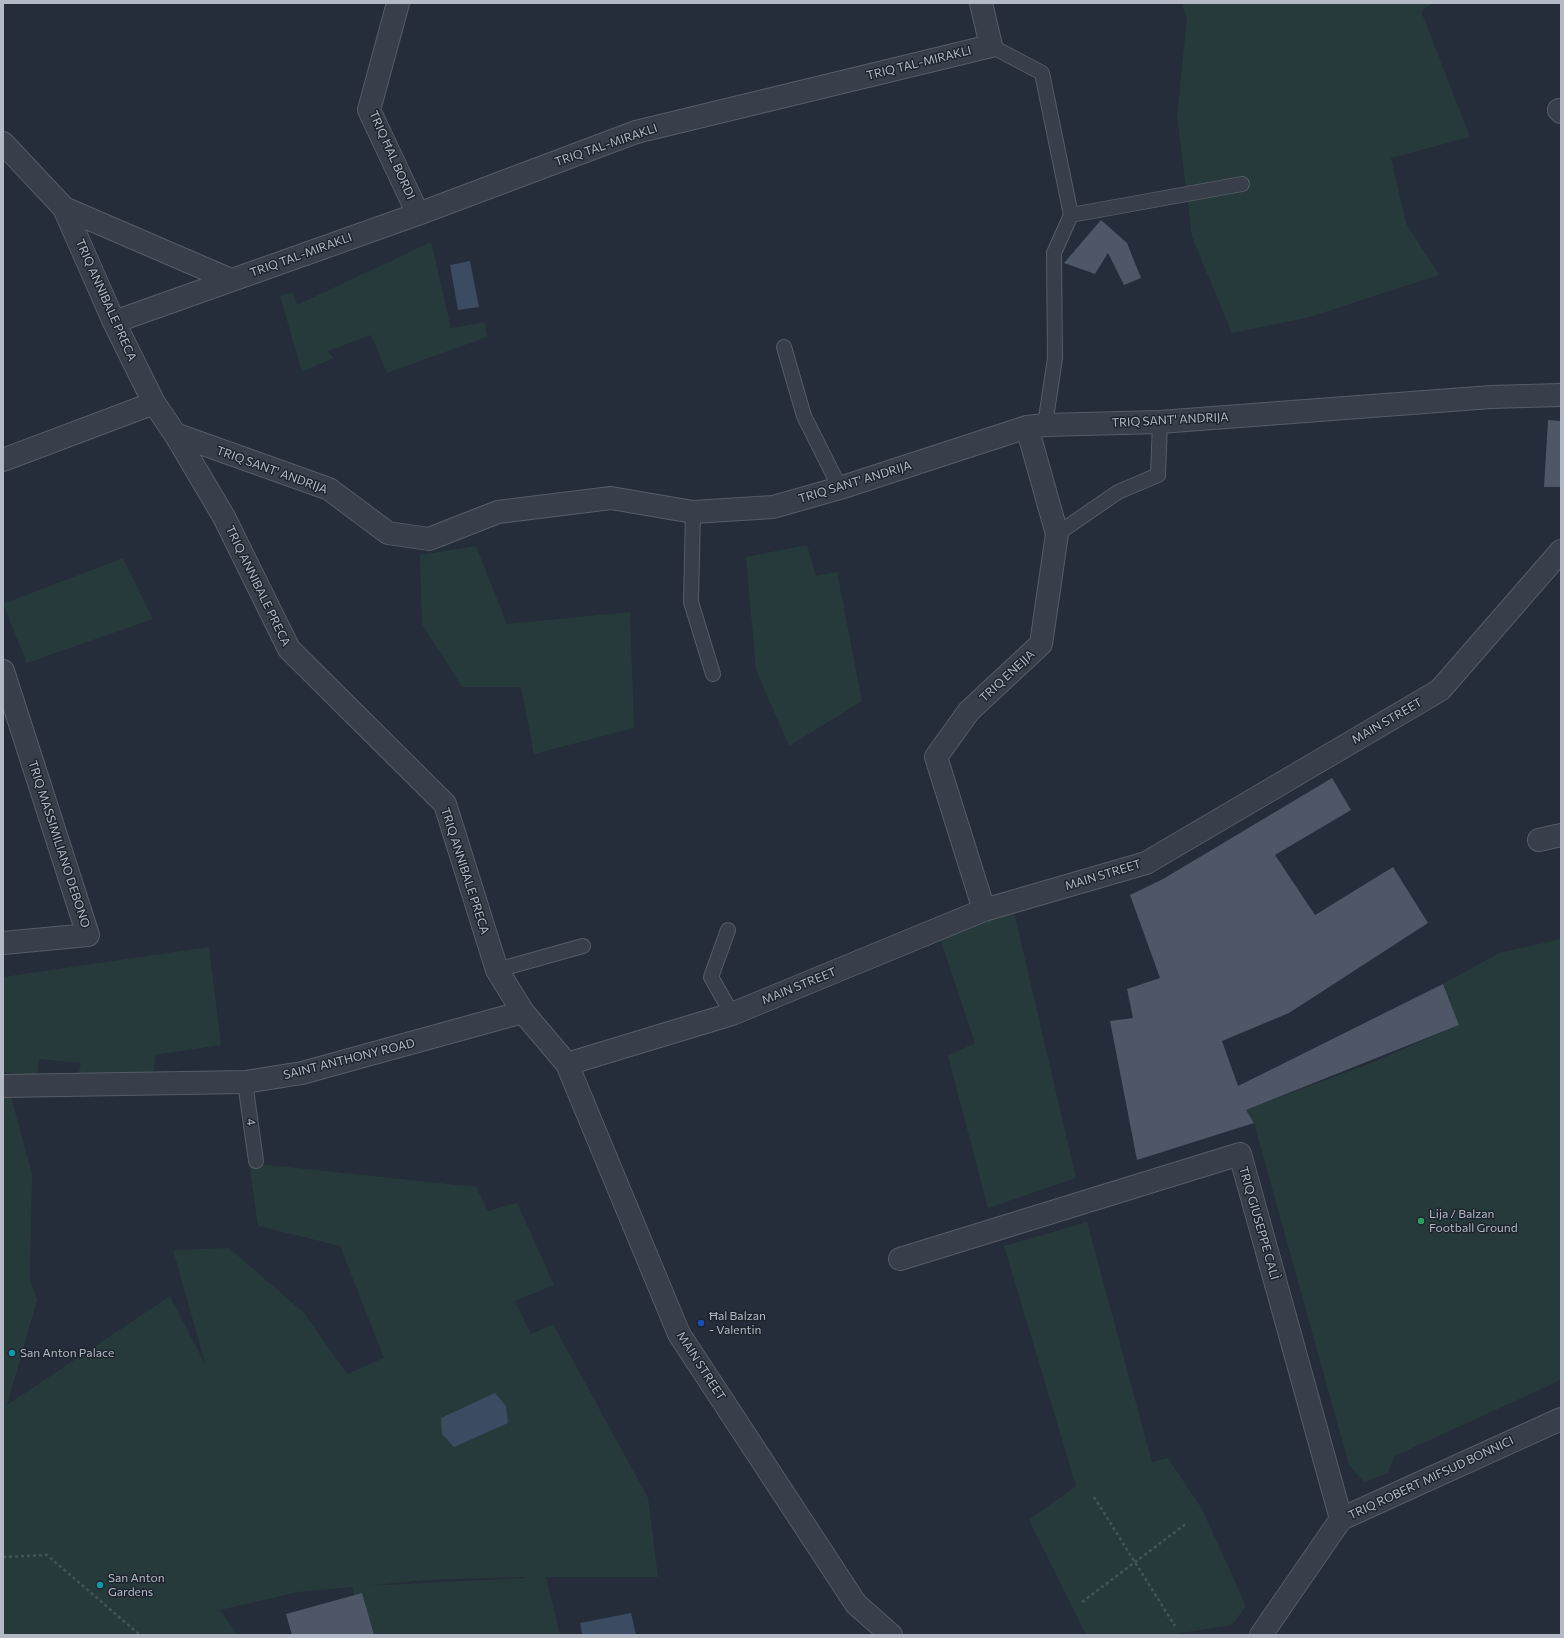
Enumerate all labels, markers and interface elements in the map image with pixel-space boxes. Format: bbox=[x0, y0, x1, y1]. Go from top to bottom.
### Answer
street label: TRIQ TAL-MIRAKLI bbox=[865, 43, 973, 83]
street label: TRIQ ĦAL BORDI bbox=[366, 108, 418, 202]
street label: TRIQ TAL-MIRAKLI bbox=[553, 121, 659, 169]
street label: TRIQ TAL-MIRAKLI bbox=[248, 230, 354, 280]
street label: TRIQ ANNIBALE PRECA bbox=[72, 237, 140, 363]
street label: TRIQ SANT' ANDRIJA bbox=[1111, 410, 1229, 430]
street label: TRIQ SANT' ANDRIJA bbox=[214, 443, 330, 497]
street label: TRIQ SANT' ANDRIJA bbox=[797, 458, 913, 506]
street label: TRIQ ANNIBALE PRECA bbox=[223, 523, 293, 649]
street label: TRIQ ENEJJA bbox=[977, 647, 1037, 705]
street label: MAIN STREET bbox=[1349, 695, 1425, 747]
street label: TRIQ MASSIMILIANO DEBONO bbox=[25, 758, 93, 930]
street label: TRIQ ANNIBALE PRECA bbox=[438, 806, 492, 936]
street label: MAIN STREET bbox=[1063, 857, 1143, 893]
street label: MAIN STREET bbox=[760, 965, 838, 1007]
street label: SAINT ANTHONY ROAD bbox=[282, 1036, 416, 1082]
street label: 4 bbox=[243, 1117, 259, 1127]
street label: TRIQ GIUSEPPE CALÌ bbox=[1236, 1165, 1282, 1281]
place label: Lija / Balzan Football Ground bbox=[1429, 1207, 1518, 1235]
marker: Lija / Balzan Football Ground bbox=[1416, 1216, 1426, 1226]
place label: Ħal Balzan - Valentin bbox=[709, 1309, 766, 1337]
marker: Ħal Balzan - Valentin bbox=[696, 1318, 706, 1328]
street label: MAIN STREET bbox=[673, 1329, 729, 1403]
place label: San Anton Palace bbox=[20, 1346, 114, 1360]
marker: San Anton Palace bbox=[7, 1348, 17, 1358]
street label: TRIQ ROBERT MIFSUD BONNICI bbox=[1346, 1433, 1516, 1523]
place label: San Anton Gardens bbox=[108, 1571, 165, 1599]
marker: San Anton Gardens bbox=[95, 1580, 105, 1590]

